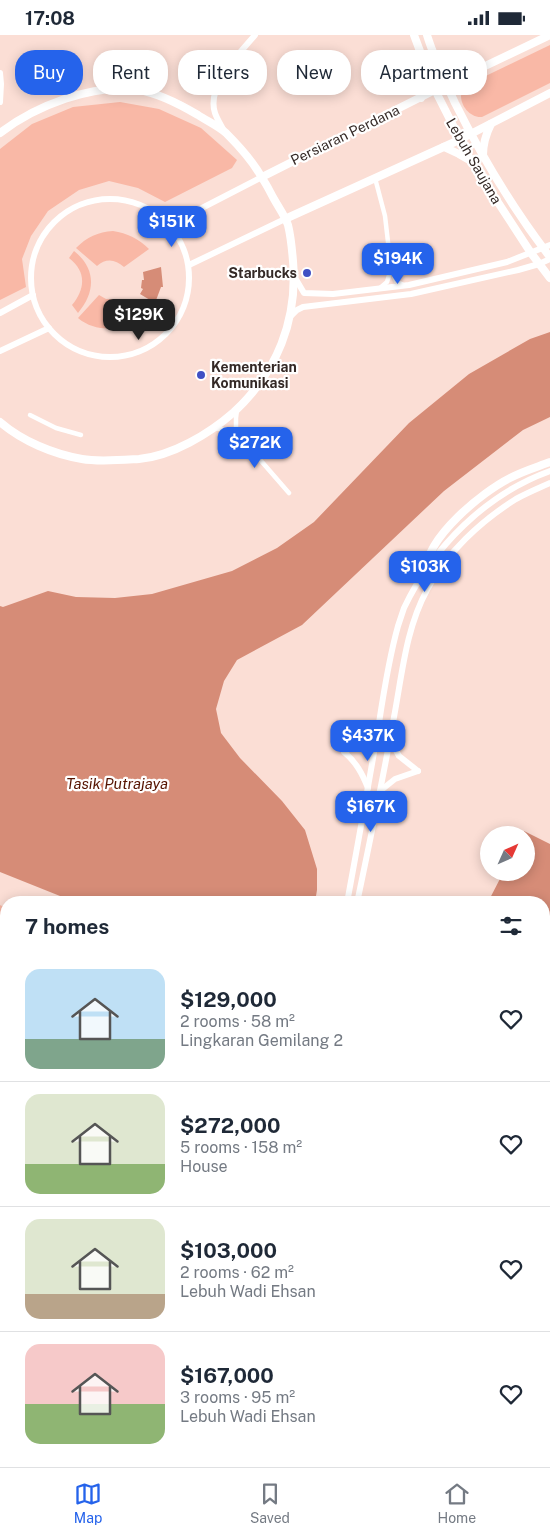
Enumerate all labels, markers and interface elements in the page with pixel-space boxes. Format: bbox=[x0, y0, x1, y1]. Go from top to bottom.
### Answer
text: 17:08 bbox=[25, 7, 75, 29]
chip: Buy bbox=[15, 50, 83, 95]
chip: Rent bbox=[93, 50, 168, 95]
chip: Filters bbox=[178, 50, 267, 95]
chip: New bbox=[277, 50, 351, 95]
chip: Apartment bbox=[361, 50, 487, 95]
street label: Persiaran Perdana bbox=[288, 102, 402, 168]
street label: Lebuh Saujana bbox=[443, 115, 505, 207]
pin: $151K bbox=[137, 205, 207, 248]
text: $151K bbox=[149, 212, 195, 231]
pin: $194K bbox=[363, 243, 433, 285]
text: $194K bbox=[373, 249, 423, 268]
place label: Starbucks bbox=[228, 265, 297, 281]
marker: Starbucks bbox=[301, 267, 313, 279]
pin: $129K bbox=[104, 299, 174, 341]
text: $129K bbox=[114, 305, 164, 324]
place label: Kementerian Komunikasi bbox=[211, 359, 297, 391]
marker: Kementerian Komunikasi bbox=[195, 369, 207, 381]
pin: $272K bbox=[220, 427, 290, 469]
text: $272K bbox=[229, 433, 281, 452]
pin: $103K bbox=[390, 551, 460, 593]
text: $103K bbox=[400, 557, 450, 576]
pin: $437K bbox=[333, 719, 403, 762]
text: $437K bbox=[341, 726, 395, 745]
water label: Tasik Putrajaya bbox=[66, 775, 168, 792]
pin: $167K bbox=[336, 791, 406, 833]
text: $167K bbox=[346, 797, 396, 816]
north arrow bbox=[480, 826, 535, 881]
map controls bbox=[480, 826, 535, 881]
icon: filters bbox=[497, 912, 525, 940]
text: 7 homes bbox=[25, 914, 109, 939]
text: $129,000 bbox=[180, 987, 277, 1012]
icon: home bbox=[65, 989, 125, 1049]
icon: heart bbox=[497, 1005, 525, 1033]
text: 2 rooms · 58 m² bbox=[180, 1012, 295, 1031]
text: Lingkaran Gemilang 2 bbox=[180, 1031, 343, 1050]
text: $272,000 bbox=[180, 1113, 280, 1138]
icon: home bbox=[65, 1114, 125, 1174]
icon: heart bbox=[497, 1130, 525, 1158]
text: 5 rooms · 158 m² bbox=[180, 1138, 302, 1157]
text: House bbox=[180, 1157, 228, 1176]
text: $103,000 bbox=[180, 1238, 277, 1263]
icon: home bbox=[65, 1239, 125, 1299]
icon: heart bbox=[497, 1255, 525, 1283]
text: 2 rooms · 62 m² bbox=[180, 1263, 294, 1282]
text: Lebuh Wadi Ehsan bbox=[180, 1282, 316, 1301]
text: $167,000 bbox=[180, 1363, 274, 1388]
icon: home bbox=[65, 1364, 125, 1424]
icon: heart bbox=[497, 1380, 525, 1408]
text: 3 rooms · 95 m² bbox=[180, 1388, 295, 1407]
text: Lebuh Wadi Ehsan bbox=[180, 1407, 316, 1426]
tab: Map bbox=[74, 1480, 102, 1526]
tab: Saved bbox=[250, 1480, 290, 1526]
tab: Home bbox=[438, 1480, 476, 1526]

